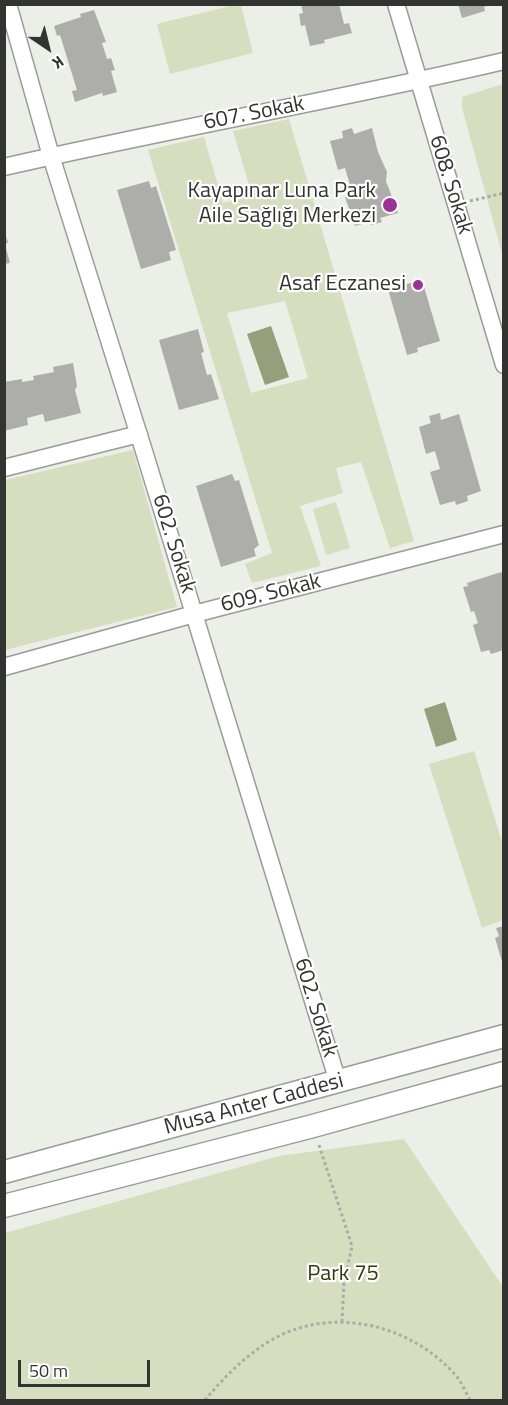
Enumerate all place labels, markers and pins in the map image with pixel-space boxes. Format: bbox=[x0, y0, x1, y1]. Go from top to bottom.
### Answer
place label: Kayapınar Luna Park Aile Sağlığı Merkezi bbox=[188, 179, 376, 230]
marker: Kayapınar Luna Park Aile Sağlığı Merkezi bbox=[381, 196, 399, 214]
place label: Asaf Eczanesi bbox=[279, 272, 406, 298]
marker: Asaf Eczanesi bbox=[411, 278, 425, 292]

